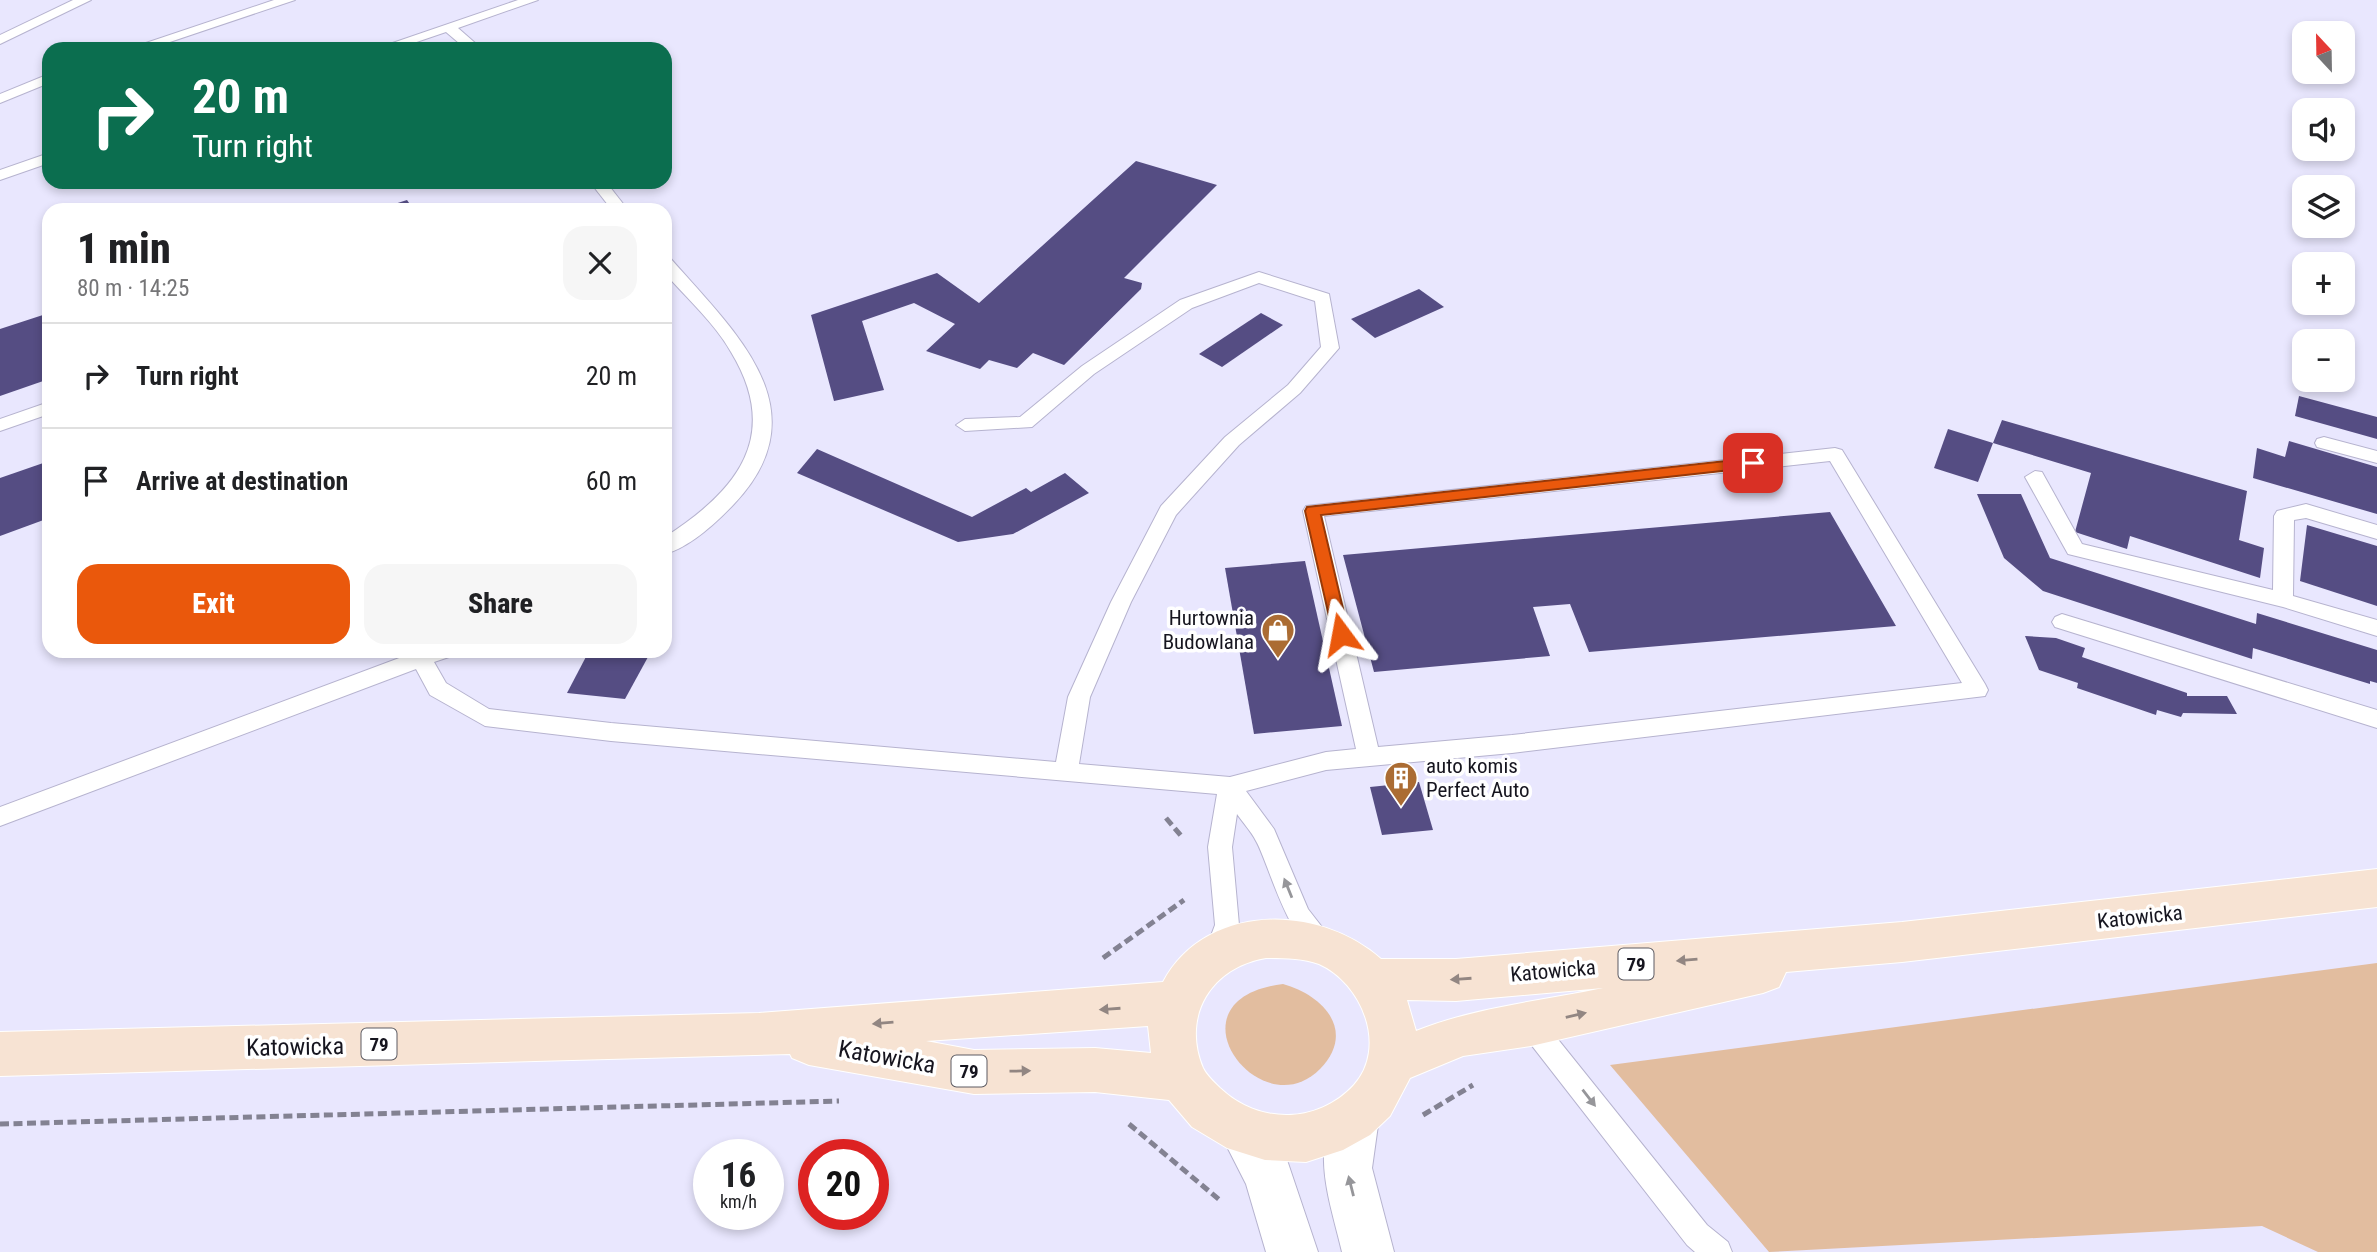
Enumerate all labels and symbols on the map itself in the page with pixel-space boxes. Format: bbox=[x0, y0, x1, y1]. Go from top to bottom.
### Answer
north arrow bbox=[2292, 21, 2356, 84]
pin bbox=[1723, 433, 1783, 493]
position arrow bbox=[1304, 597, 1378, 671]
place label: Hurtownia Budowlana bbox=[1163, 606, 1254, 654]
shop icon: Hurtownia Budowlana bbox=[1259, 611, 1297, 660]
place label: auto komis Perfect Auto bbox=[1426, 754, 1530, 802]
building icon: auto komis Perfect Auto bbox=[1382, 759, 1420, 808]
one-way arrow bbox=[1282, 878, 1293, 899]
street label: Katowicka bbox=[2096, 901, 2184, 933]
road number: 79 bbox=[1618, 948, 1654, 980]
street label: Katowicka bbox=[1509, 955, 1597, 987]
one-way arrow bbox=[1676, 955, 1698, 966]
one-way arrow bbox=[1449, 974, 1471, 985]
one-way arrow bbox=[1099, 1004, 1121, 1015]
one-way arrow bbox=[1565, 1010, 1587, 1021]
one-way arrow bbox=[872, 1018, 894, 1029]
road number: 79 bbox=[362, 1028, 396, 1060]
street label: Katowicka bbox=[246, 1032, 344, 1062]
street label: Katowicka bbox=[836, 1035, 938, 1079]
road number: 79 bbox=[951, 1056, 986, 1086]
one-way arrow bbox=[1009, 1065, 1031, 1077]
one-way arrow bbox=[1581, 1089, 1596, 1107]
speed limit sign: 20 bbox=[798, 1139, 889, 1230]
one-way arrow bbox=[1345, 1175, 1356, 1197]

